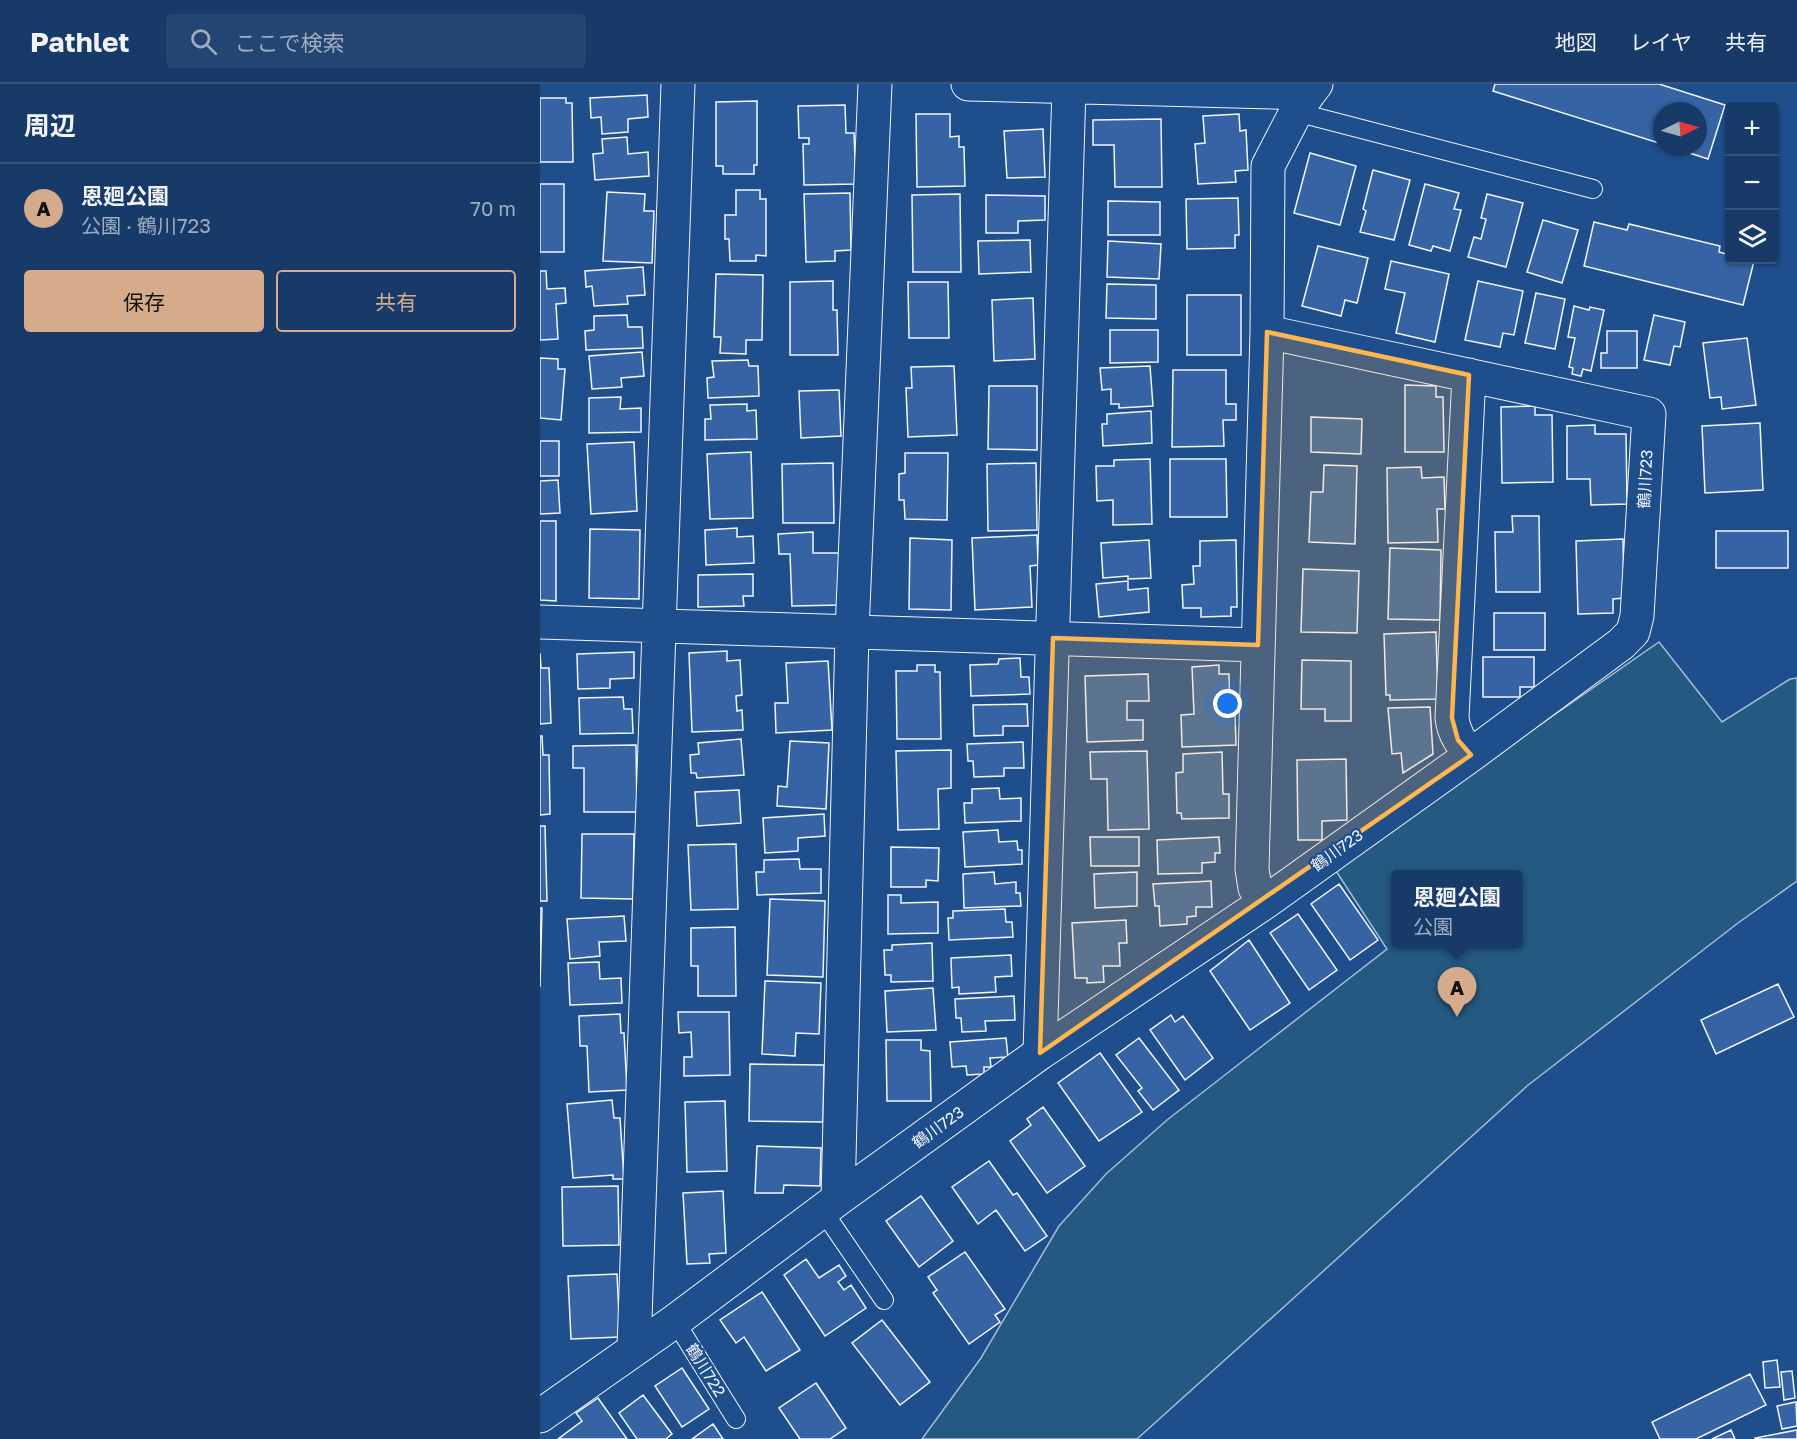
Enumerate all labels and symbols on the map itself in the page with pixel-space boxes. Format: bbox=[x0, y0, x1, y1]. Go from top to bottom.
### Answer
north arrow bbox=[1653, 102, 1707, 156]
street label: 鶴川723 bbox=[1633, 449, 1657, 509]
your location bbox=[1213, 689, 1242, 718]
street label: 鶴川723 bbox=[1307, 825, 1367, 875]
pin: A bbox=[1438, 968, 1476, 1017]
street label: 鶴川723 bbox=[908, 1102, 968, 1152]
street label: 鶴川722 bbox=[682, 1340, 730, 1400]

